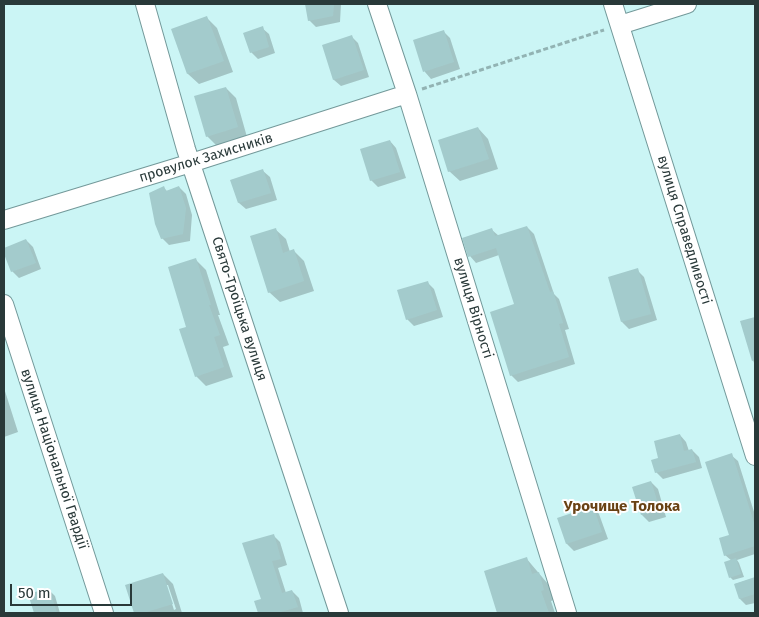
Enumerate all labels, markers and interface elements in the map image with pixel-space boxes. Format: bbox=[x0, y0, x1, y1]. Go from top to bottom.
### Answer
street label: провулок Захисників bbox=[137, 130, 275, 186]
street label: вулиця Справедливості bbox=[653, 154, 715, 306]
street label: Свято-Троїцька вулиця bbox=[208, 235, 270, 383]
street label: вулиця Вірності bbox=[450, 255, 496, 361]
street label: вулиця Національної Гвардії bbox=[17, 367, 91, 551]
district label: Урочище Толока bbox=[564, 498, 680, 516]
scale bar bbox=[12, 574, 135, 606]
text: 50 m bbox=[18, 584, 51, 602]

